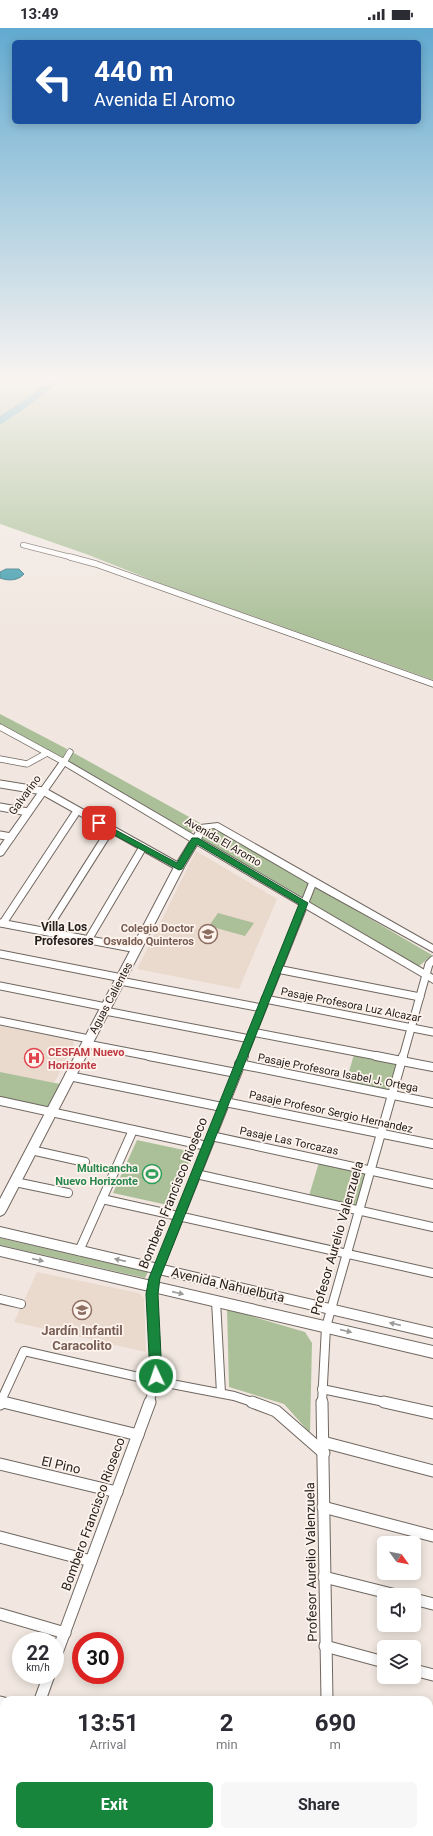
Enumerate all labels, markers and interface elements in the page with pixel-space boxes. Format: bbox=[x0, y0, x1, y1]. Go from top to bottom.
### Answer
text: 13:49 bbox=[20, 5, 59, 23]
text: 440 m bbox=[94, 55, 173, 88]
icon: left bbox=[28, 56, 80, 108]
text: Avenida El Aromo bbox=[94, 89, 235, 110]
street label: Galvarino bbox=[6, 773, 44, 817]
pin bbox=[82, 806, 116, 840]
icon: arrive bbox=[88, 812, 110, 834]
street label: Avenida El Aromo bbox=[182, 815, 264, 869]
district label: Villa Los Profesores bbox=[34, 920, 94, 948]
place label: Colegio Doctor Osvaldo Quinteros bbox=[103, 922, 194, 948]
school or university icon: Colegio Doctor Osvaldo Quinteros bbox=[197, 923, 219, 945]
street label: Aguas Calientes bbox=[87, 960, 136, 1036]
street label: Pasaje Profesora Luz Alcazar bbox=[280, 985, 423, 1025]
place label: CESFAM Nuevo Horizonte bbox=[48, 1046, 124, 1072]
hospital icon: CESFAM Nuevo Horizonte bbox=[23, 1047, 45, 1069]
street label: Pasaje Profesora Isabel J. Ortega bbox=[257, 1051, 419, 1095]
street label: Pasaje Profesor Sergio Hernandez bbox=[248, 1088, 415, 1136]
street label: Bombero Francisco Rioseco bbox=[136, 1115, 210, 1271]
street label: Pasaje Las Torcazas bbox=[238, 1124, 340, 1158]
street label: Profesor Aurelio Valenzuela bbox=[308, 1159, 366, 1317]
place label: Multicancha Nuevo Horizonte bbox=[55, 1162, 138, 1188]
sports icon: Multicancha Nuevo Horizonte bbox=[141, 1163, 163, 1185]
one-way arrow bbox=[32, 1257, 44, 1263]
one-way arrow bbox=[114, 1257, 126, 1263]
street label: Avenida Nahuelbuta bbox=[170, 1265, 286, 1305]
one-way arrow bbox=[172, 1290, 184, 1296]
school or university icon: Jardín Infantil Caracolito bbox=[71, 1299, 93, 1321]
one-way arrow bbox=[389, 1321, 401, 1327]
place label: Jardín Infantil Caracolito bbox=[41, 1323, 123, 1353]
one-way arrow bbox=[340, 1329, 352, 1335]
position arrow bbox=[135, 1355, 177, 1397]
street label: Bombero Francisco Rioseco bbox=[58, 1435, 128, 1593]
street label: El Pino bbox=[40, 1453, 82, 1477]
street label: Profesor Aurelio Valenzuela bbox=[302, 1482, 320, 1642]
north arrow bbox=[377, 1536, 421, 1580]
map controls bbox=[377, 1536, 421, 1684]
button: sound bbox=[377, 1588, 421, 1632]
speed limit sign: 30 bbox=[72, 1632, 124, 1684]
button: layers bbox=[377, 1640, 421, 1684]
text: 22 bbox=[27, 1641, 49, 1665]
text: km/h bbox=[26, 1662, 50, 1673]
text: 13:51 bbox=[77, 1709, 139, 1737]
text: 2 bbox=[220, 1709, 234, 1737]
text: 690 bbox=[315, 1709, 356, 1737]
text: Arrival bbox=[89, 1737, 126, 1752]
text: min bbox=[216, 1737, 238, 1752]
text: m bbox=[330, 1737, 341, 1752]
button: Exit bbox=[16, 1782, 213, 1828]
button: Share bbox=[221, 1782, 417, 1828]

